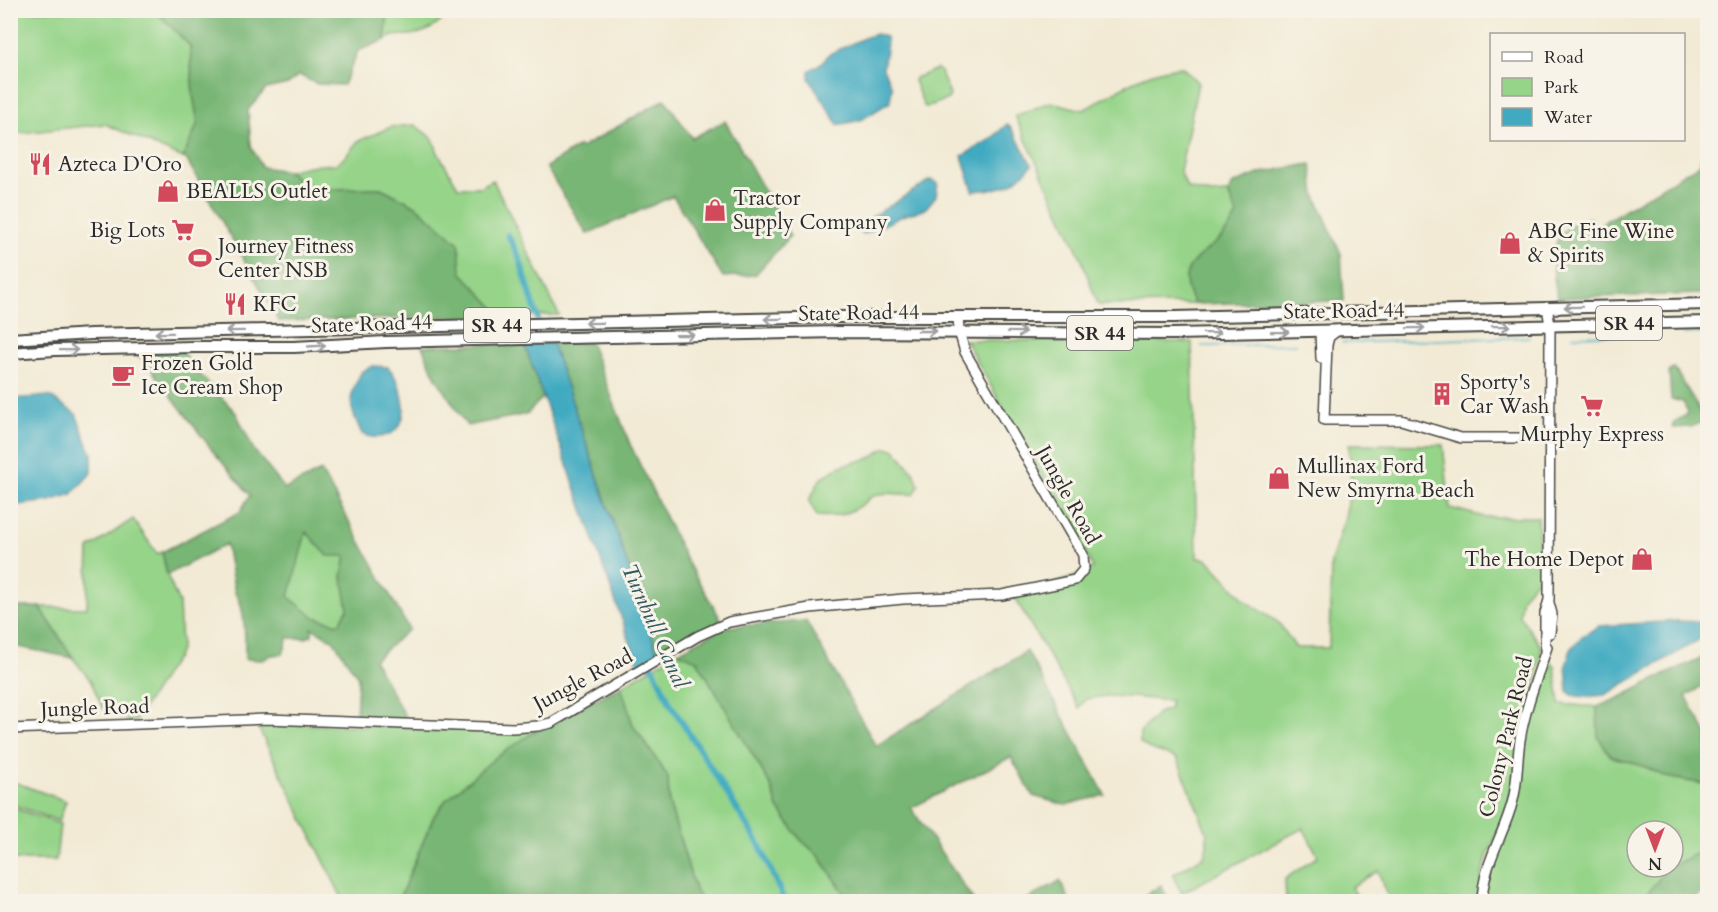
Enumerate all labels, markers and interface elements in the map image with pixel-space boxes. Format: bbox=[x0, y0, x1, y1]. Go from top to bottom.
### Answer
legend bbox=[1490, 33, 1685, 141]
text: Road bbox=[1544, 45, 1584, 70]
text: Park bbox=[1544, 75, 1579, 100]
text: Water bbox=[1543, 105, 1593, 130]
place label: Azteca D'Oro bbox=[58, 150, 182, 179]
restaurant icon: Azteca D'Oro bbox=[27, 151, 53, 177]
place label: BEALLS Outlet bbox=[186, 177, 328, 206]
shop icon: BEALLS Outlet bbox=[155, 178, 181, 204]
place label: Tractor Supply Company bbox=[733, 184, 888, 237]
shop icon: Tractor Supply Company bbox=[702, 197, 728, 223]
place label: Big Lots bbox=[90, 216, 165, 245]
supermarket icon: Big Lots bbox=[170, 217, 196, 243]
place label: ABC Fine Wine & Spirits bbox=[1528, 217, 1674, 270]
shop icon: ABC Fine Wine & Spirits bbox=[1497, 230, 1523, 256]
place label: Journey Fitness Center NSB bbox=[215, 232, 354, 285]
sports icon: Journey Fitness Center NSB bbox=[187, 245, 213, 271]
place label: KFC bbox=[253, 290, 297, 319]
restaurant icon: KFC bbox=[222, 291, 248, 317]
street label: State Road 44 bbox=[1283, 295, 1405, 327]
street label: State Road 44 bbox=[798, 297, 920, 329]
one-way arrow bbox=[1564, 301, 1584, 313]
road number: SR 44 bbox=[1596, 306, 1662, 340]
street label: State Road 44 bbox=[311, 307, 433, 341]
road number: SR 44 bbox=[464, 308, 530, 342]
one-way arrow bbox=[764, 313, 784, 324]
road number: SR 44 bbox=[1067, 316, 1133, 350]
one-way arrow bbox=[585, 317, 605, 328]
one-way arrow bbox=[1491, 321, 1511, 332]
one-way arrow bbox=[1406, 323, 1426, 334]
one-way arrow bbox=[225, 325, 245, 337]
one-way arrow bbox=[917, 326, 937, 337]
one-way arrow bbox=[1270, 326, 1290, 337]
one-way arrow bbox=[155, 327, 175, 338]
one-way arrow bbox=[1007, 327, 1027, 338]
one-way arrow bbox=[1202, 327, 1222, 339]
one-way arrow bbox=[674, 329, 694, 341]
one-way arrow bbox=[307, 340, 327, 351]
one-way arrow bbox=[58, 344, 78, 355]
place label: Frozen Gold Ice Cream Shop bbox=[141, 349, 283, 402]
cafe icon: Frozen Gold Ice Cream Shop bbox=[110, 362, 136, 388]
place label: Sporty's Car Wash bbox=[1460, 368, 1550, 421]
building icon: Sporty's Car Wash bbox=[1429, 381, 1455, 407]
supermarket icon: Murphy Express bbox=[1579, 393, 1605, 419]
place label: Murphy Express bbox=[1520, 420, 1664, 449]
street label: Jungle Road bbox=[1027, 438, 1107, 550]
place label: Mullinax Ford New Smyrna Beach bbox=[1297, 452, 1475, 505]
shop icon: Mullinax Ford New Smyrna Beach bbox=[1266, 465, 1292, 491]
place label: The Home Depot bbox=[1464, 545, 1624, 574]
shop icon: The Home Depot bbox=[1629, 546, 1655, 572]
water label: Turnbull Canal bbox=[614, 559, 696, 694]
street label: Jungle Road bbox=[525, 642, 638, 720]
street label: Colony Park Road bbox=[1472, 653, 1540, 821]
street label: Jungle Road bbox=[37, 692, 150, 724]
north arrow bbox=[1625, 819, 1685, 879]
text: N bbox=[1648, 852, 1662, 874]

